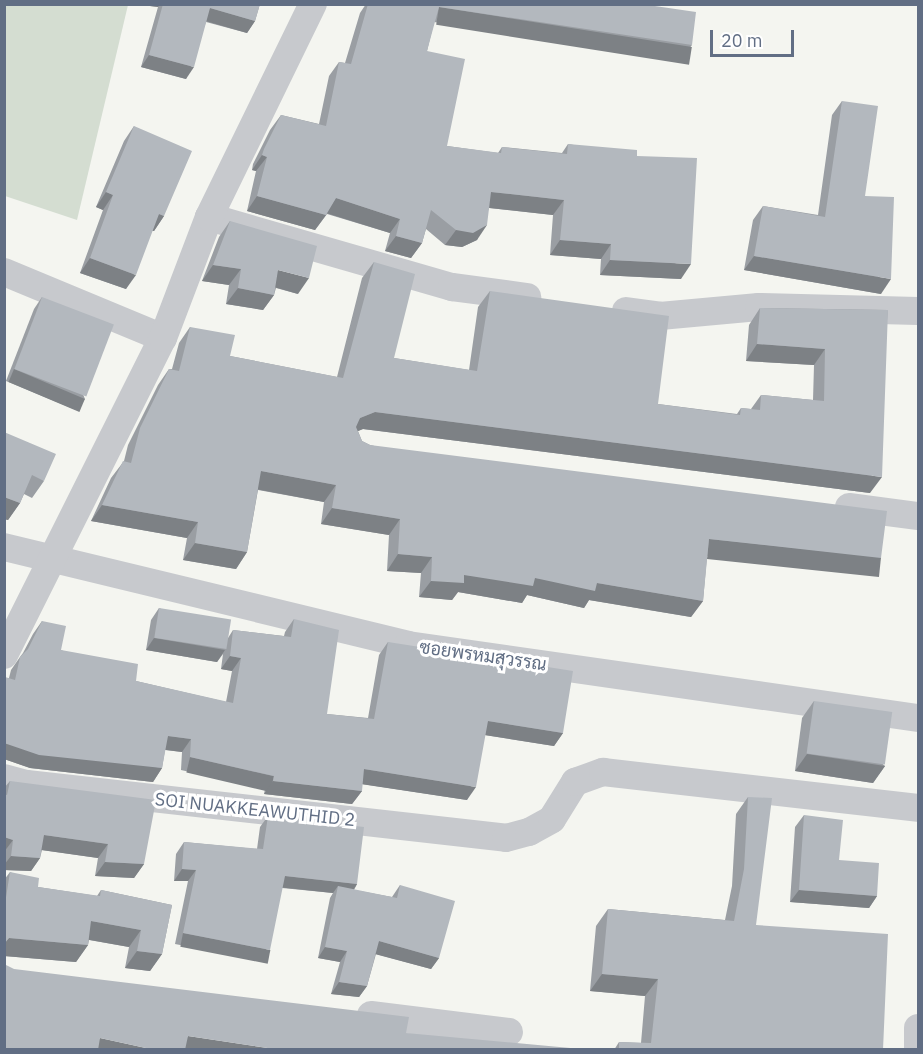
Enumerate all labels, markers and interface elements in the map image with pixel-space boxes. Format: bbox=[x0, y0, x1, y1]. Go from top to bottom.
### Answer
scale bar bbox=[713, 18, 797, 56]
text: 20 m bbox=[721, 29, 763, 52]
street label: ซอยพรหมสุวรรณ bbox=[418, 636, 548, 676]
street label: SOI NUAKKEAWUTHID 2 bbox=[154, 789, 356, 831]

